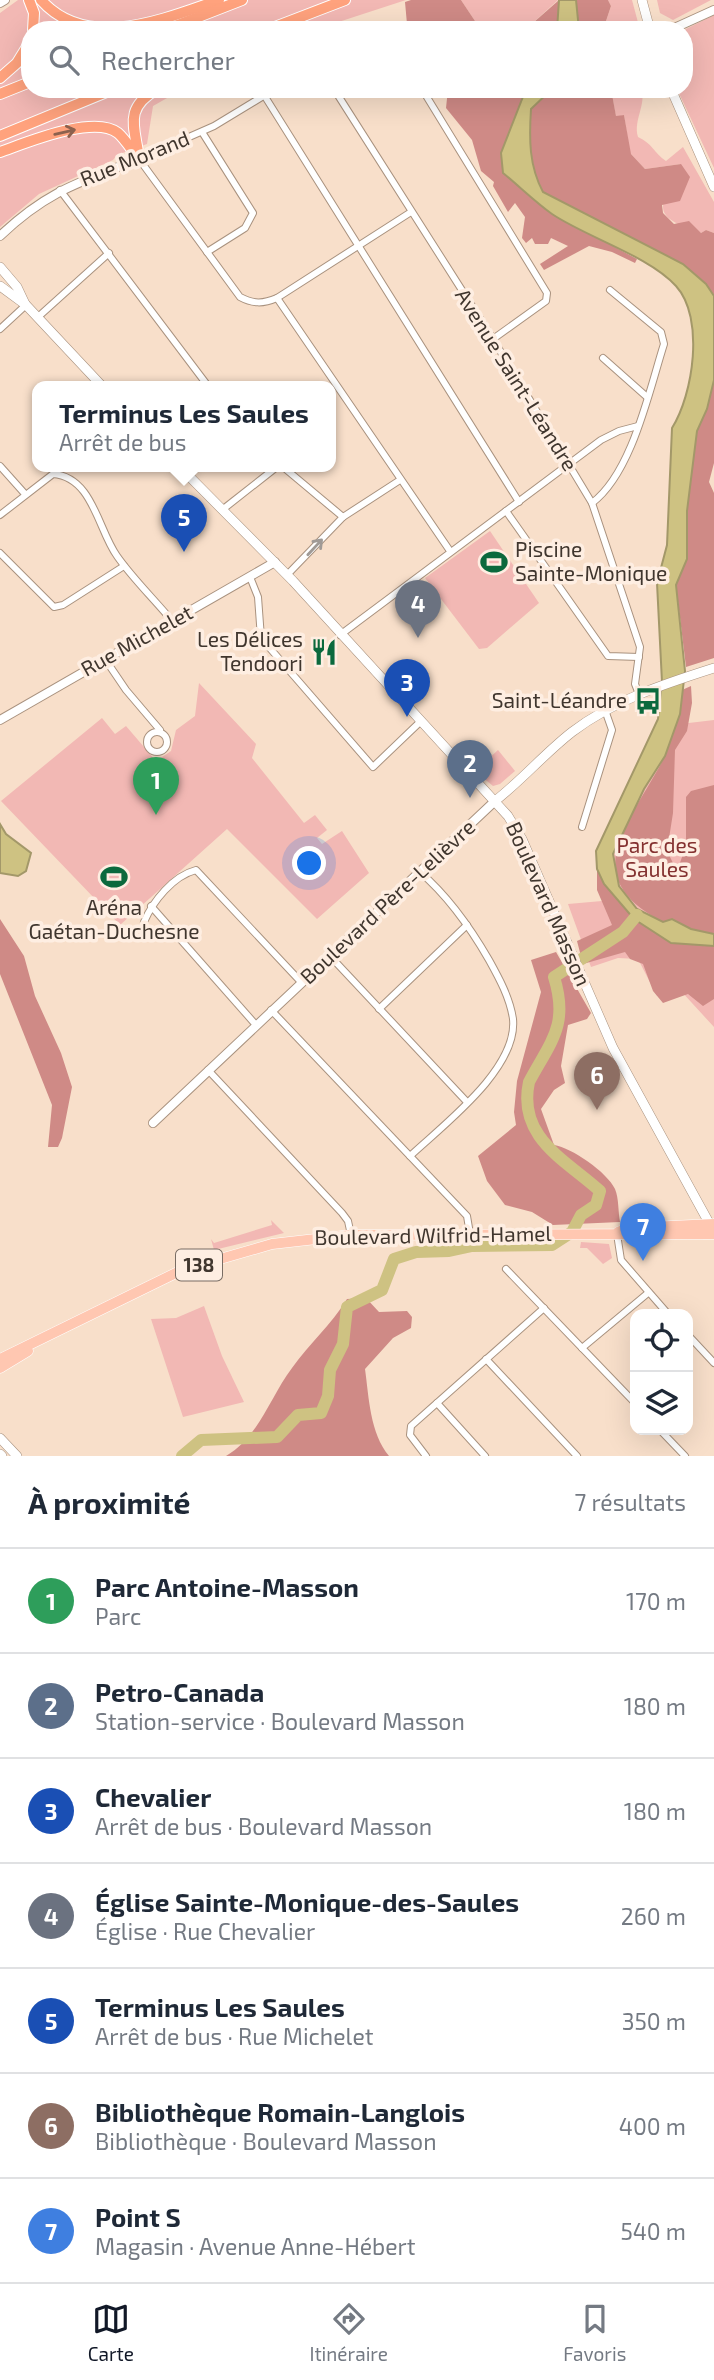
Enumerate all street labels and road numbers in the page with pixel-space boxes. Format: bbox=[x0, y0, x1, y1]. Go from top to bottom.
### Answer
street label: Rue Morand bbox=[76, 124, 193, 191]
street label: Avenue Saint-Léandre bbox=[451, 283, 584, 475]
street label: Rue Michelet bbox=[76, 599, 196, 681]
street label: Boulevard Père-Lelièvre bbox=[295, 814, 479, 988]
street label: Boulevard Masson bbox=[502, 817, 597, 989]
street label: Boulevard Wilfrid-Hamel bbox=[314, 1220, 553, 1249]
road number: 138 bbox=[176, 1250, 222, 1280]

